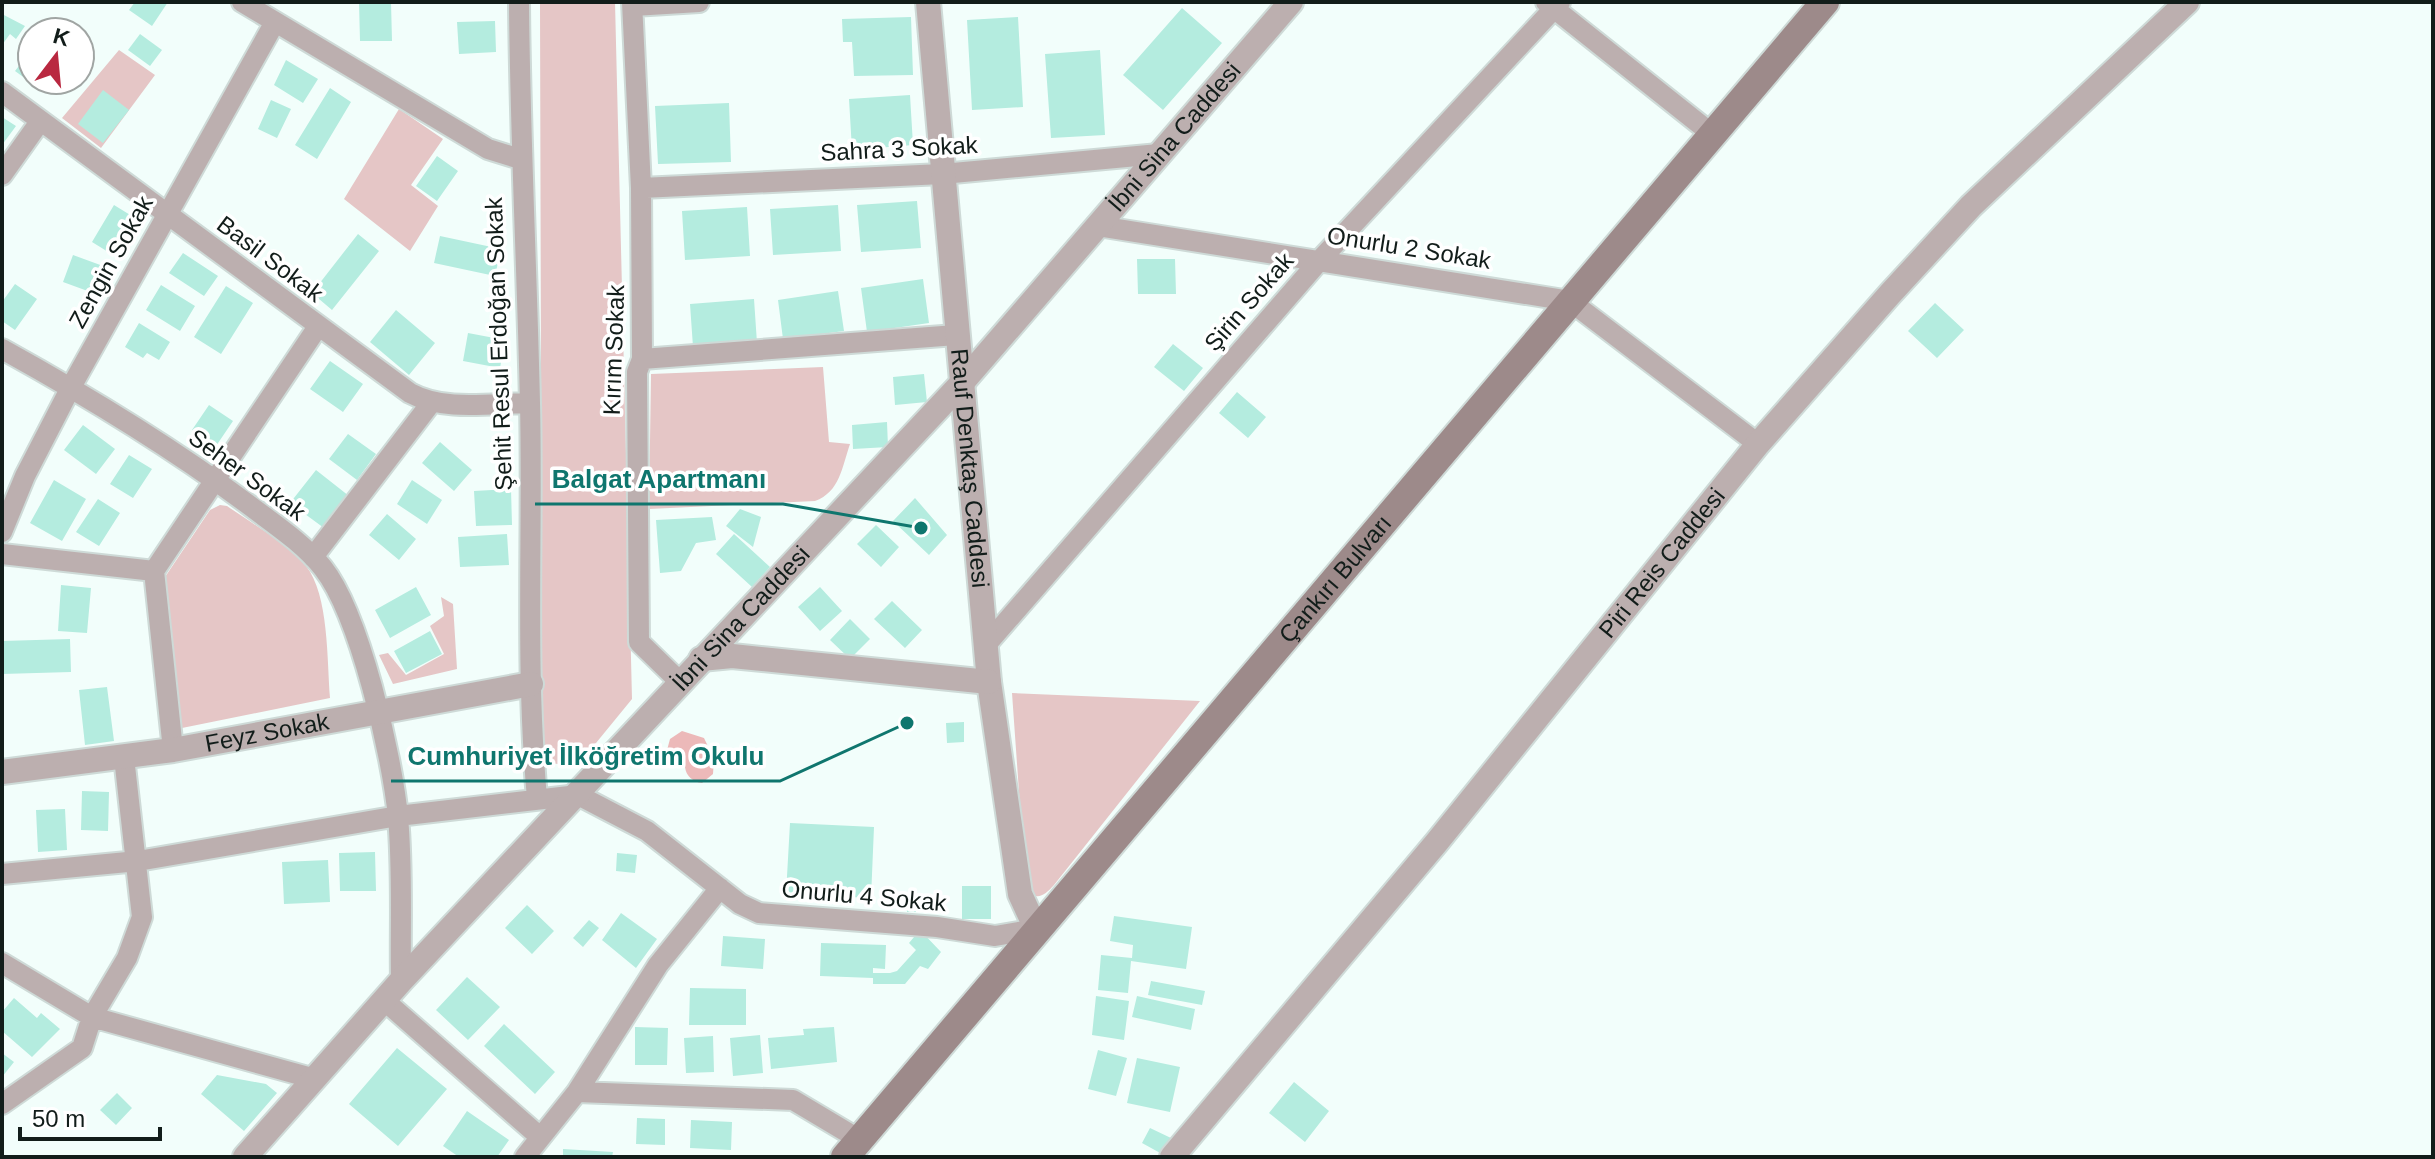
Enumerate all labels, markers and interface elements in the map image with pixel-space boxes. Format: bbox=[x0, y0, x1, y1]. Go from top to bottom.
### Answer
north arrow bbox=[16, 16, 96, 96]
text: K bbox=[50, 23, 73, 51]
street label: İbni Sina Caddesi bbox=[1102, 57, 1246, 217]
street label: Sahra 3 Sokak bbox=[820, 131, 979, 166]
street label: Zengin Sokak bbox=[63, 190, 158, 332]
street label: Şehit Resul Erdoğan Sokak bbox=[480, 196, 517, 491]
street label: Basil Sokak bbox=[212, 210, 329, 308]
street label: Onurlu 2 Sokak bbox=[1325, 221, 1494, 274]
street label: Şirin Sokak bbox=[1199, 246, 1299, 356]
street label: Kırım Sokak bbox=[598, 283, 629, 416]
street label: Rauf Denktaş Caddesi bbox=[946, 347, 994, 589]
street label: Seher Sokak bbox=[184, 423, 312, 526]
callout: Balgat Apartmanı bbox=[535, 454, 783, 504]
text: Balgat Apartmanı bbox=[552, 464, 766, 494]
street label: Piri Reis Caddesi bbox=[1593, 483, 1730, 643]
street label: Çankırı Bulvarı bbox=[1273, 509, 1397, 648]
street label: İbni Sina Caddesi bbox=[666, 540, 815, 696]
street label: Feyz Sokak bbox=[203, 707, 332, 757]
callout: Cumhuriyet İlköğretim Okulu bbox=[391, 731, 780, 781]
text: Cumhuriyet İlköğretim Okulu bbox=[408, 741, 764, 771]
street label: Onurlu 4 Sokak bbox=[780, 875, 949, 916]
scale bar bbox=[20, 1091, 160, 1141]
text: 50 m bbox=[32, 1105, 85, 1132]

